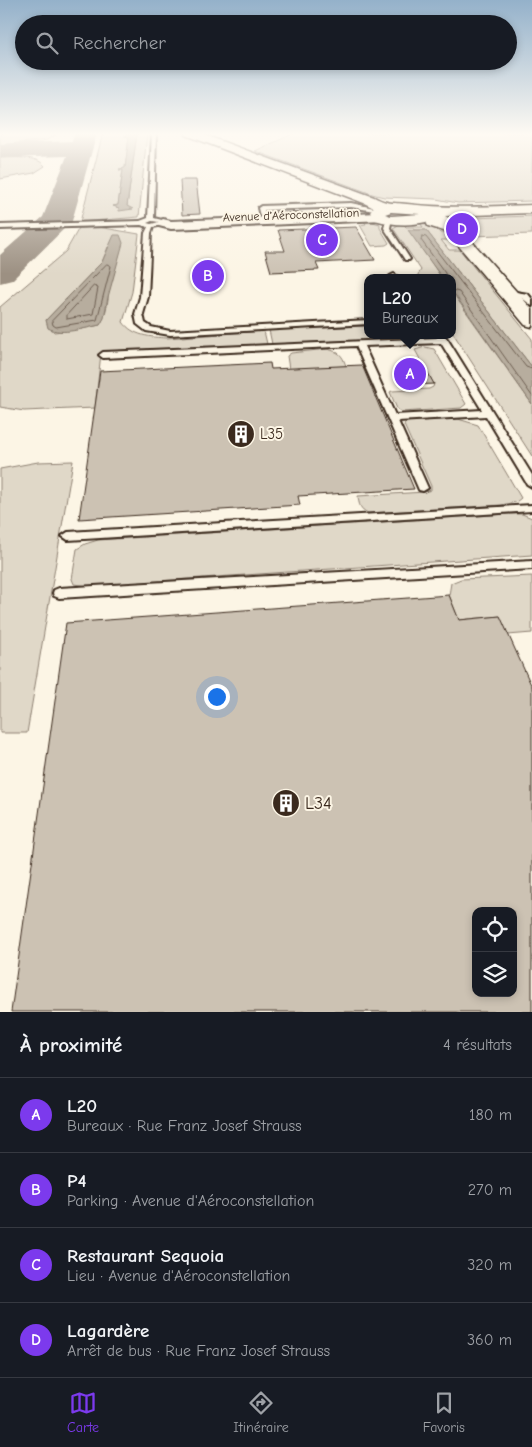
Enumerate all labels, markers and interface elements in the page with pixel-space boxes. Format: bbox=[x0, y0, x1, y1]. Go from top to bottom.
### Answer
search box bbox=[15, 15, 517, 70]
icon: search bbox=[33, 29, 61, 57]
text: Rechercher bbox=[73, 32, 166, 54]
street label: Avenue d'Aéroconstellation bbox=[222, 206, 360, 224]
pin: D bbox=[446, 210, 478, 248]
pin: C bbox=[306, 221, 338, 259]
pin: B bbox=[192, 257, 224, 295]
popup bbox=[364, 274, 456, 339]
text: L20 bbox=[382, 287, 412, 309]
text: Bureaux bbox=[382, 309, 438, 327]
pin: A bbox=[394, 355, 426, 393]
building icon: L35 bbox=[226, 419, 256, 449]
place label: L35 bbox=[260, 425, 283, 443]
your location bbox=[204, 684, 230, 710]
building icon: L34 bbox=[271, 788, 301, 818]
place label: L34 bbox=[305, 793, 332, 814]
map controls bbox=[472, 907, 517, 997]
button: locate bbox=[472, 907, 517, 952]
button: layers bbox=[472, 952, 517, 997]
text: À proximité bbox=[20, 1033, 122, 1057]
text: 4 résultats bbox=[443, 1036, 512, 1054]
text: L20 bbox=[67, 1095, 97, 1117]
text: A bbox=[32, 1106, 40, 1124]
text: 180 m bbox=[469, 1106, 512, 1124]
text: Bureaux · Rue Franz Josef Strauss bbox=[67, 1117, 302, 1135]
text: P4 bbox=[67, 1170, 86, 1192]
text: B bbox=[31, 1181, 41, 1199]
text: 270 m bbox=[468, 1181, 512, 1199]
text: Parking · Avenue d'Aéroconstellation bbox=[67, 1192, 314, 1210]
text: Restaurant Sequoia bbox=[67, 1245, 224, 1267]
text: C bbox=[31, 1256, 41, 1274]
text: 320 m bbox=[467, 1256, 512, 1274]
text: Lieu · Avenue d'Aéroconstellation bbox=[67, 1267, 290, 1285]
text: Lagardère bbox=[67, 1320, 149, 1342]
text: D bbox=[31, 1331, 41, 1349]
text: 360 m bbox=[467, 1331, 512, 1349]
text: Arrêt de bus · Rue Franz Josef Strauss bbox=[67, 1342, 330, 1360]
tab: Carte bbox=[67, 1389, 99, 1436]
tab: Itinéraire bbox=[233, 1389, 289, 1436]
tab: Favoris bbox=[423, 1389, 465, 1436]

